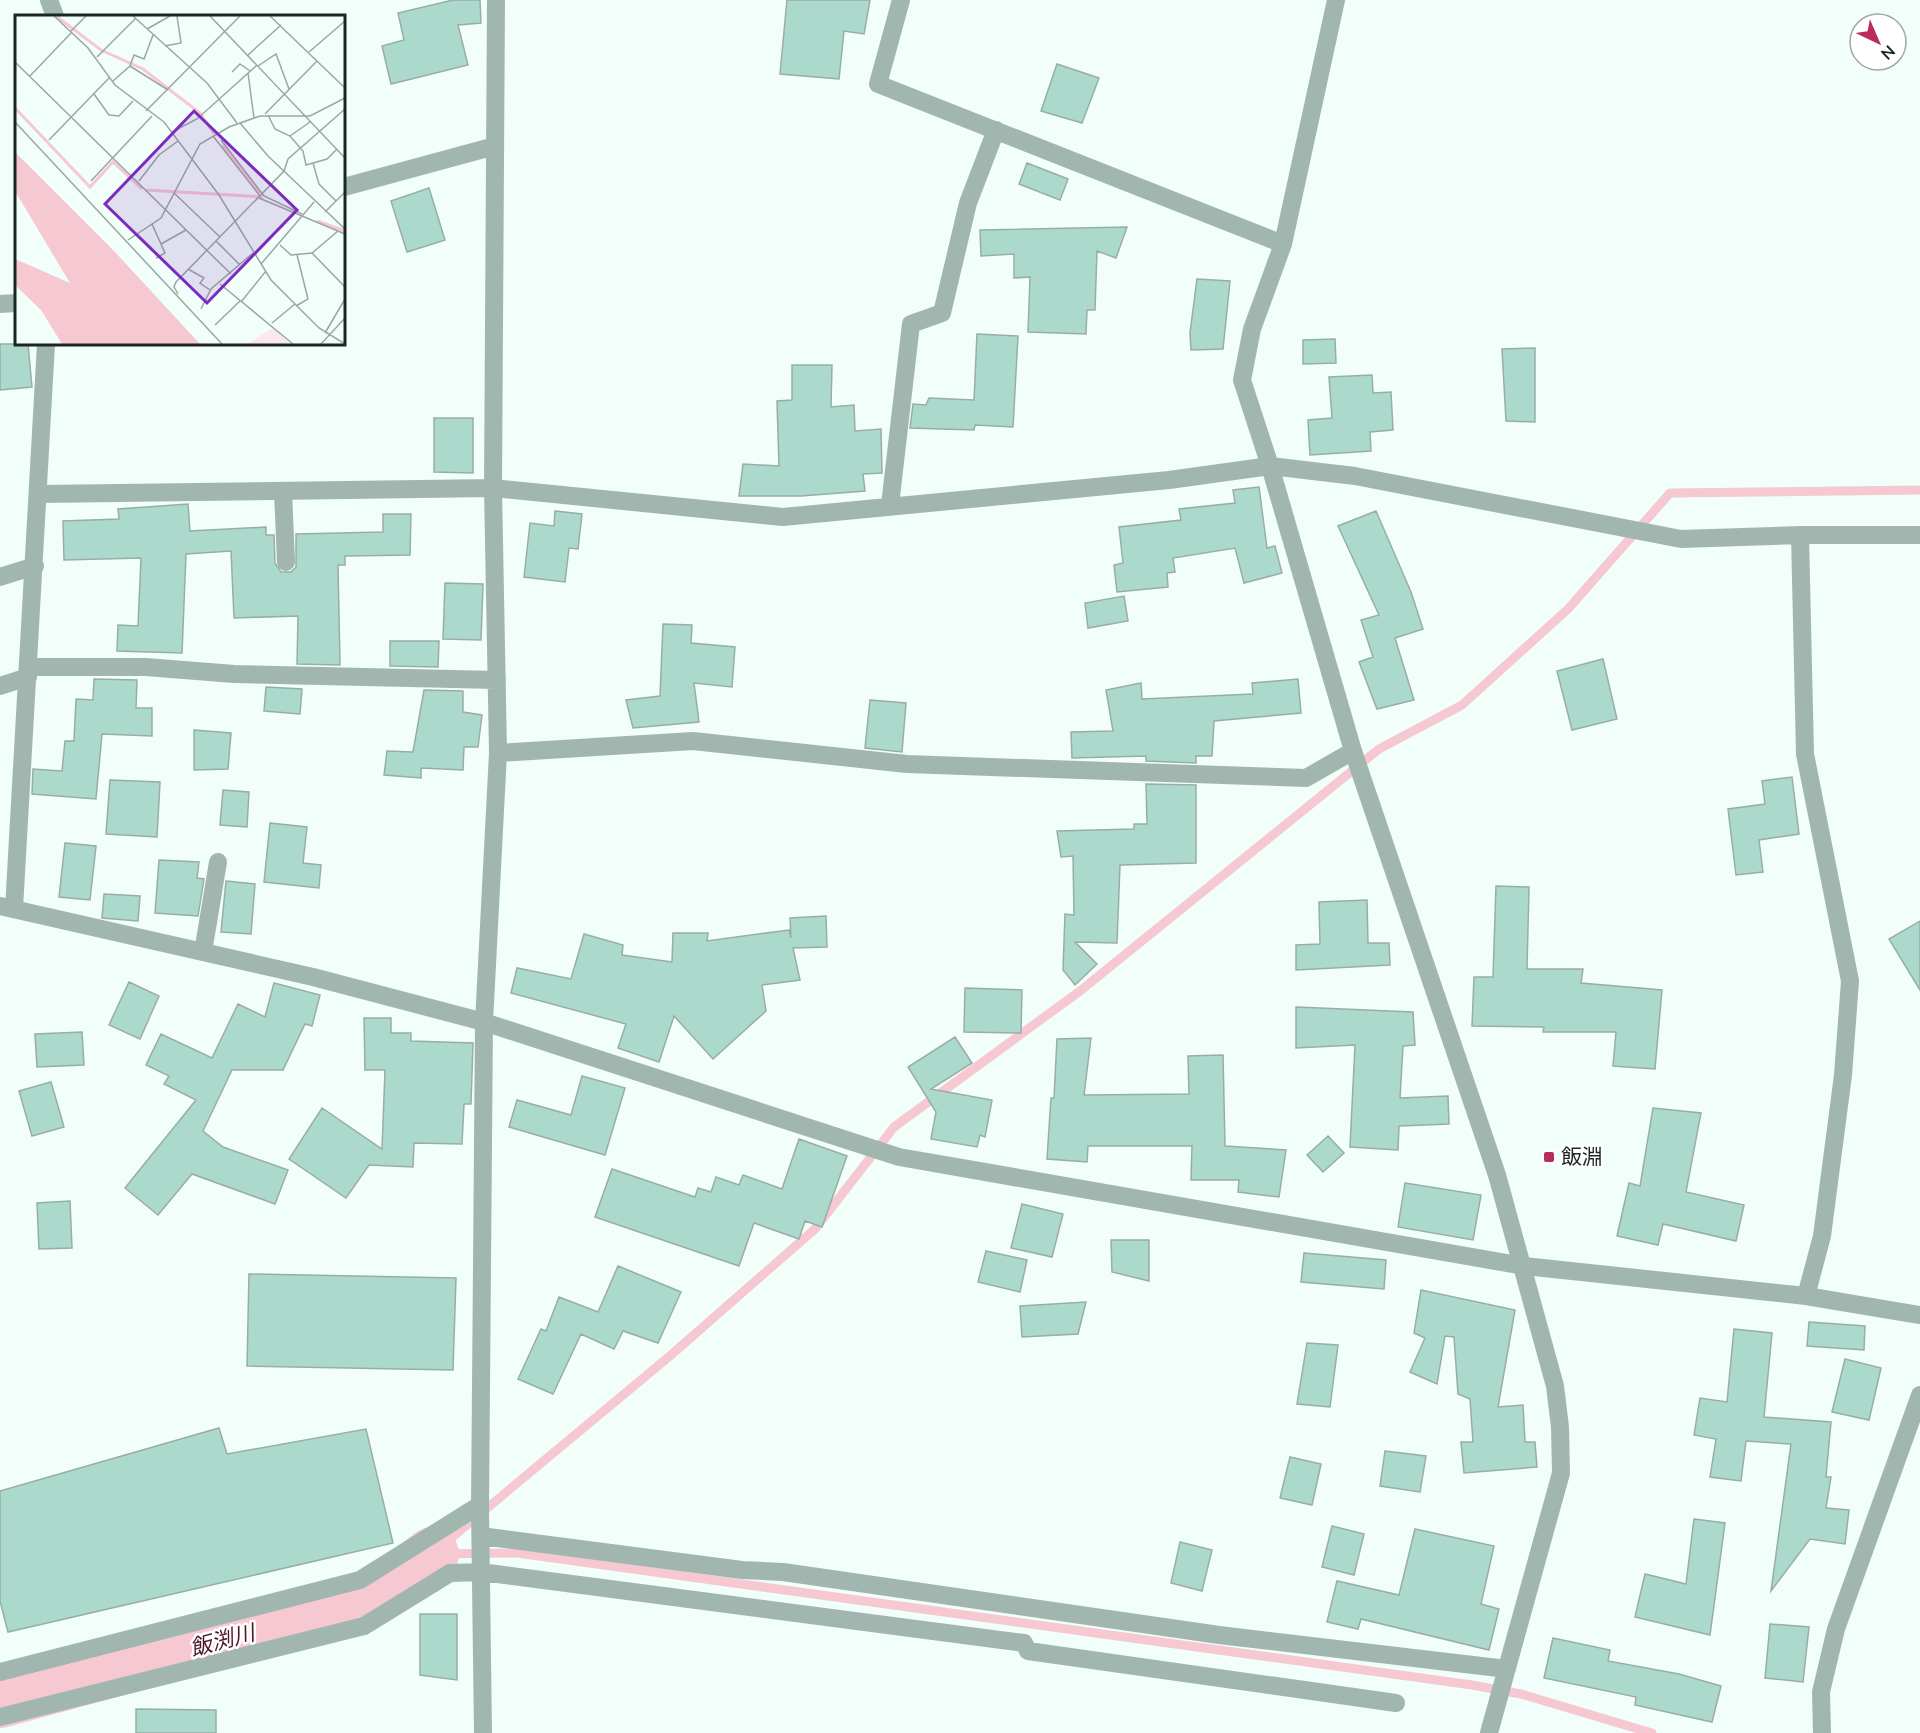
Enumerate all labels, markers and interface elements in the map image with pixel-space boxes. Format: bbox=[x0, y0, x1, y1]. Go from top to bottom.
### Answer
north arrow bbox=[1848, 12, 1908, 72]
inset map bbox=[15, 15, 345, 345]
text: N bbox=[1877, 41, 1900, 64]
place label: 飯淵 bbox=[1561, 1143, 1603, 1169]
marker: 飯淵 bbox=[1542, 1150, 1556, 1164]
water label: 飯渕川 bbox=[186, 1617, 259, 1662]

